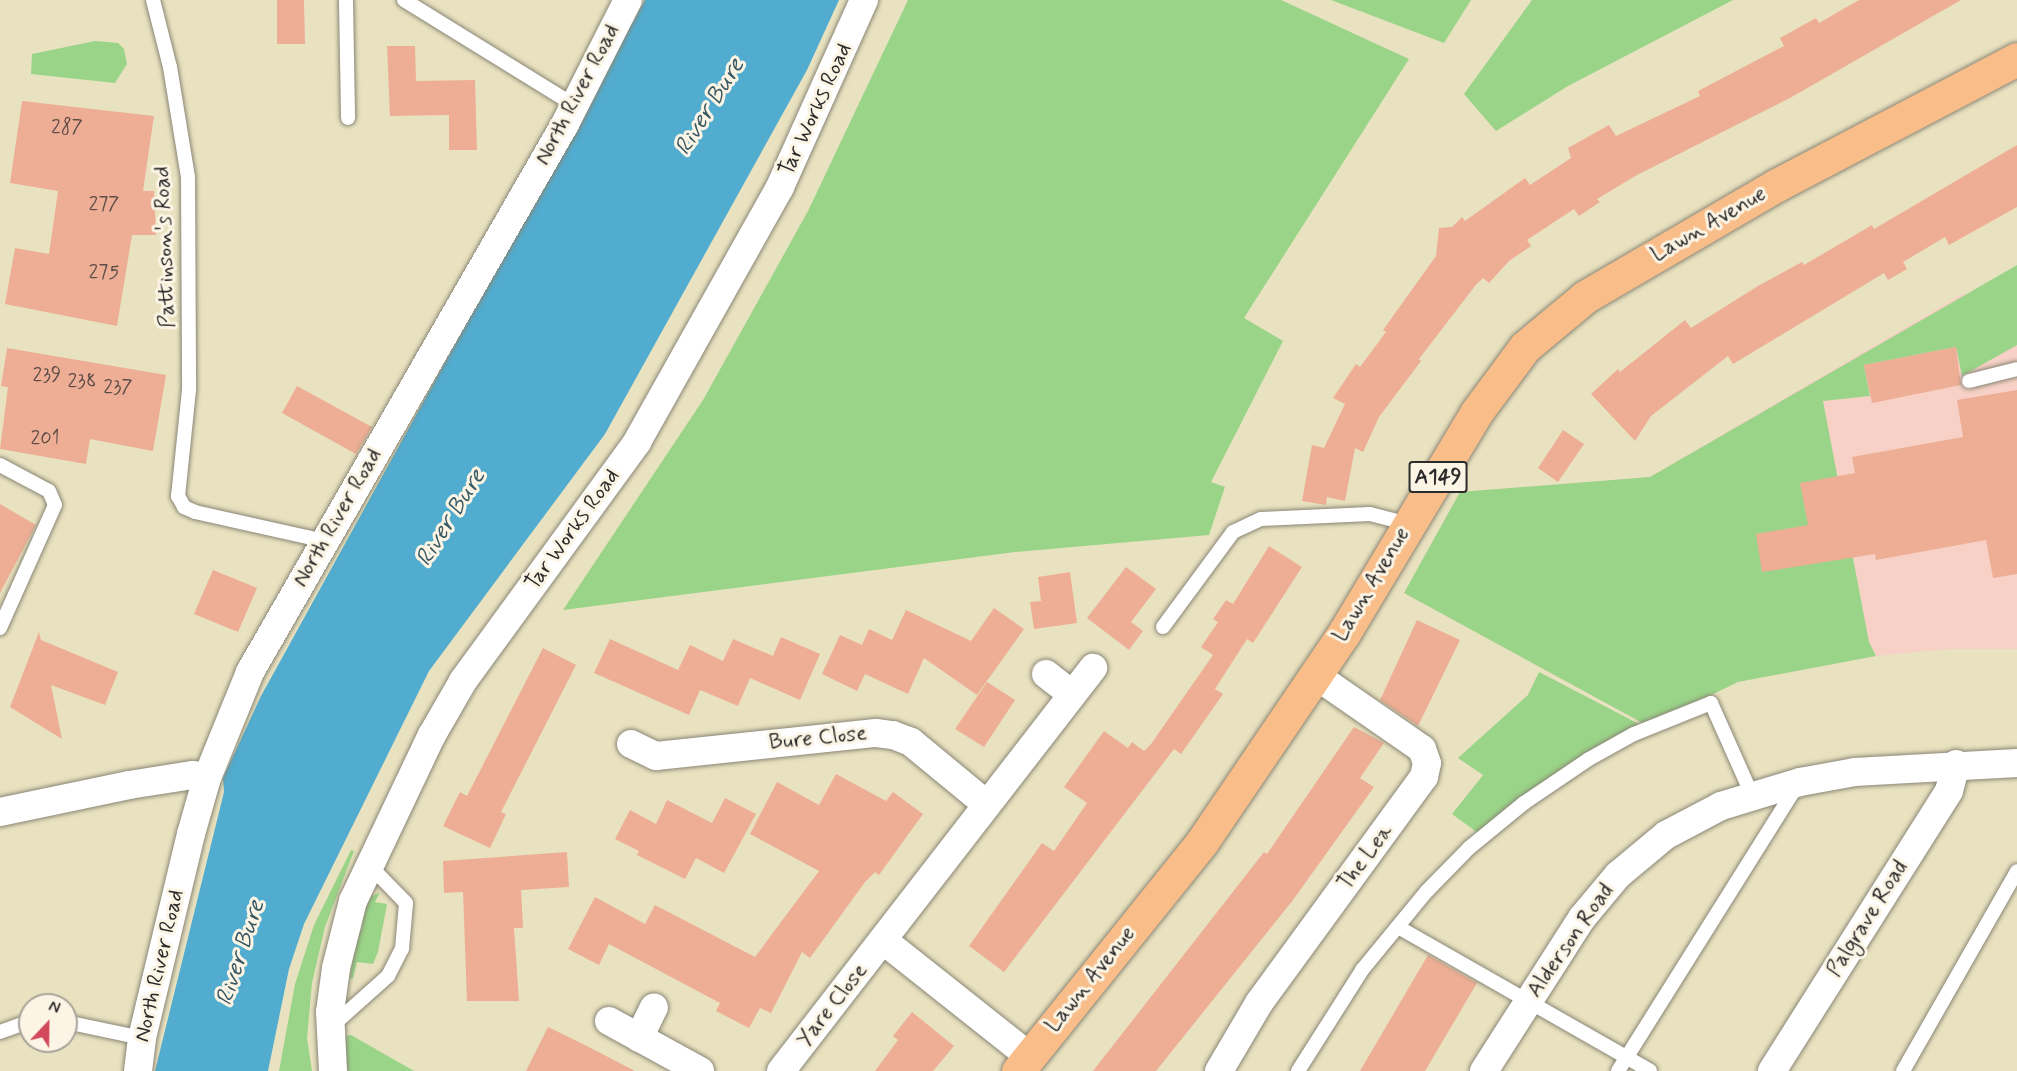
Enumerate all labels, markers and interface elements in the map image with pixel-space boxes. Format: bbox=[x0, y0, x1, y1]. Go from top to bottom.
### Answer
street label: North River Road bbox=[530, 20, 626, 170]
street label: Tar Works Road bbox=[773, 39, 859, 181]
water label: River Bure bbox=[669, 54, 751, 160]
house number: 287 bbox=[51, 115, 83, 139]
street label: Pattinson's Road bbox=[150, 166, 182, 328]
street label: Lawn Avenue bbox=[1646, 181, 1772, 269]
house number: 277 bbox=[88, 192, 120, 216]
house number: 275 bbox=[89, 260, 119, 284]
house number: 239 bbox=[33, 363, 61, 387]
house number: 238 bbox=[67, 369, 97, 393]
house number: 237 bbox=[103, 375, 133, 399]
house number: 201 bbox=[30, 426, 60, 450]
street label: North River Road bbox=[288, 444, 388, 592]
road number: A149 bbox=[1408, 459, 1468, 495]
street label: Tar Works Road bbox=[520, 464, 626, 596]
water label: River Bure bbox=[410, 465, 492, 571]
street label: Lawn Avenue bbox=[1327, 522, 1417, 648]
street label: Bure Close bbox=[768, 721, 868, 757]
street label: The Lea bbox=[1333, 820, 1399, 896]
street label: Palgrave Road bbox=[1822, 857, 1914, 981]
street label: Alderson Road bbox=[1522, 880, 1620, 1002]
street label: North River Road bbox=[130, 887, 190, 1045]
water label: River Bure bbox=[211, 898, 271, 1008]
street label: Lawn Avenue bbox=[1039, 921, 1143, 1039]
street label: Yare Close bbox=[792, 959, 874, 1053]
north arrow bbox=[18, 993, 78, 1053]
text: N bbox=[45, 996, 63, 1019]

